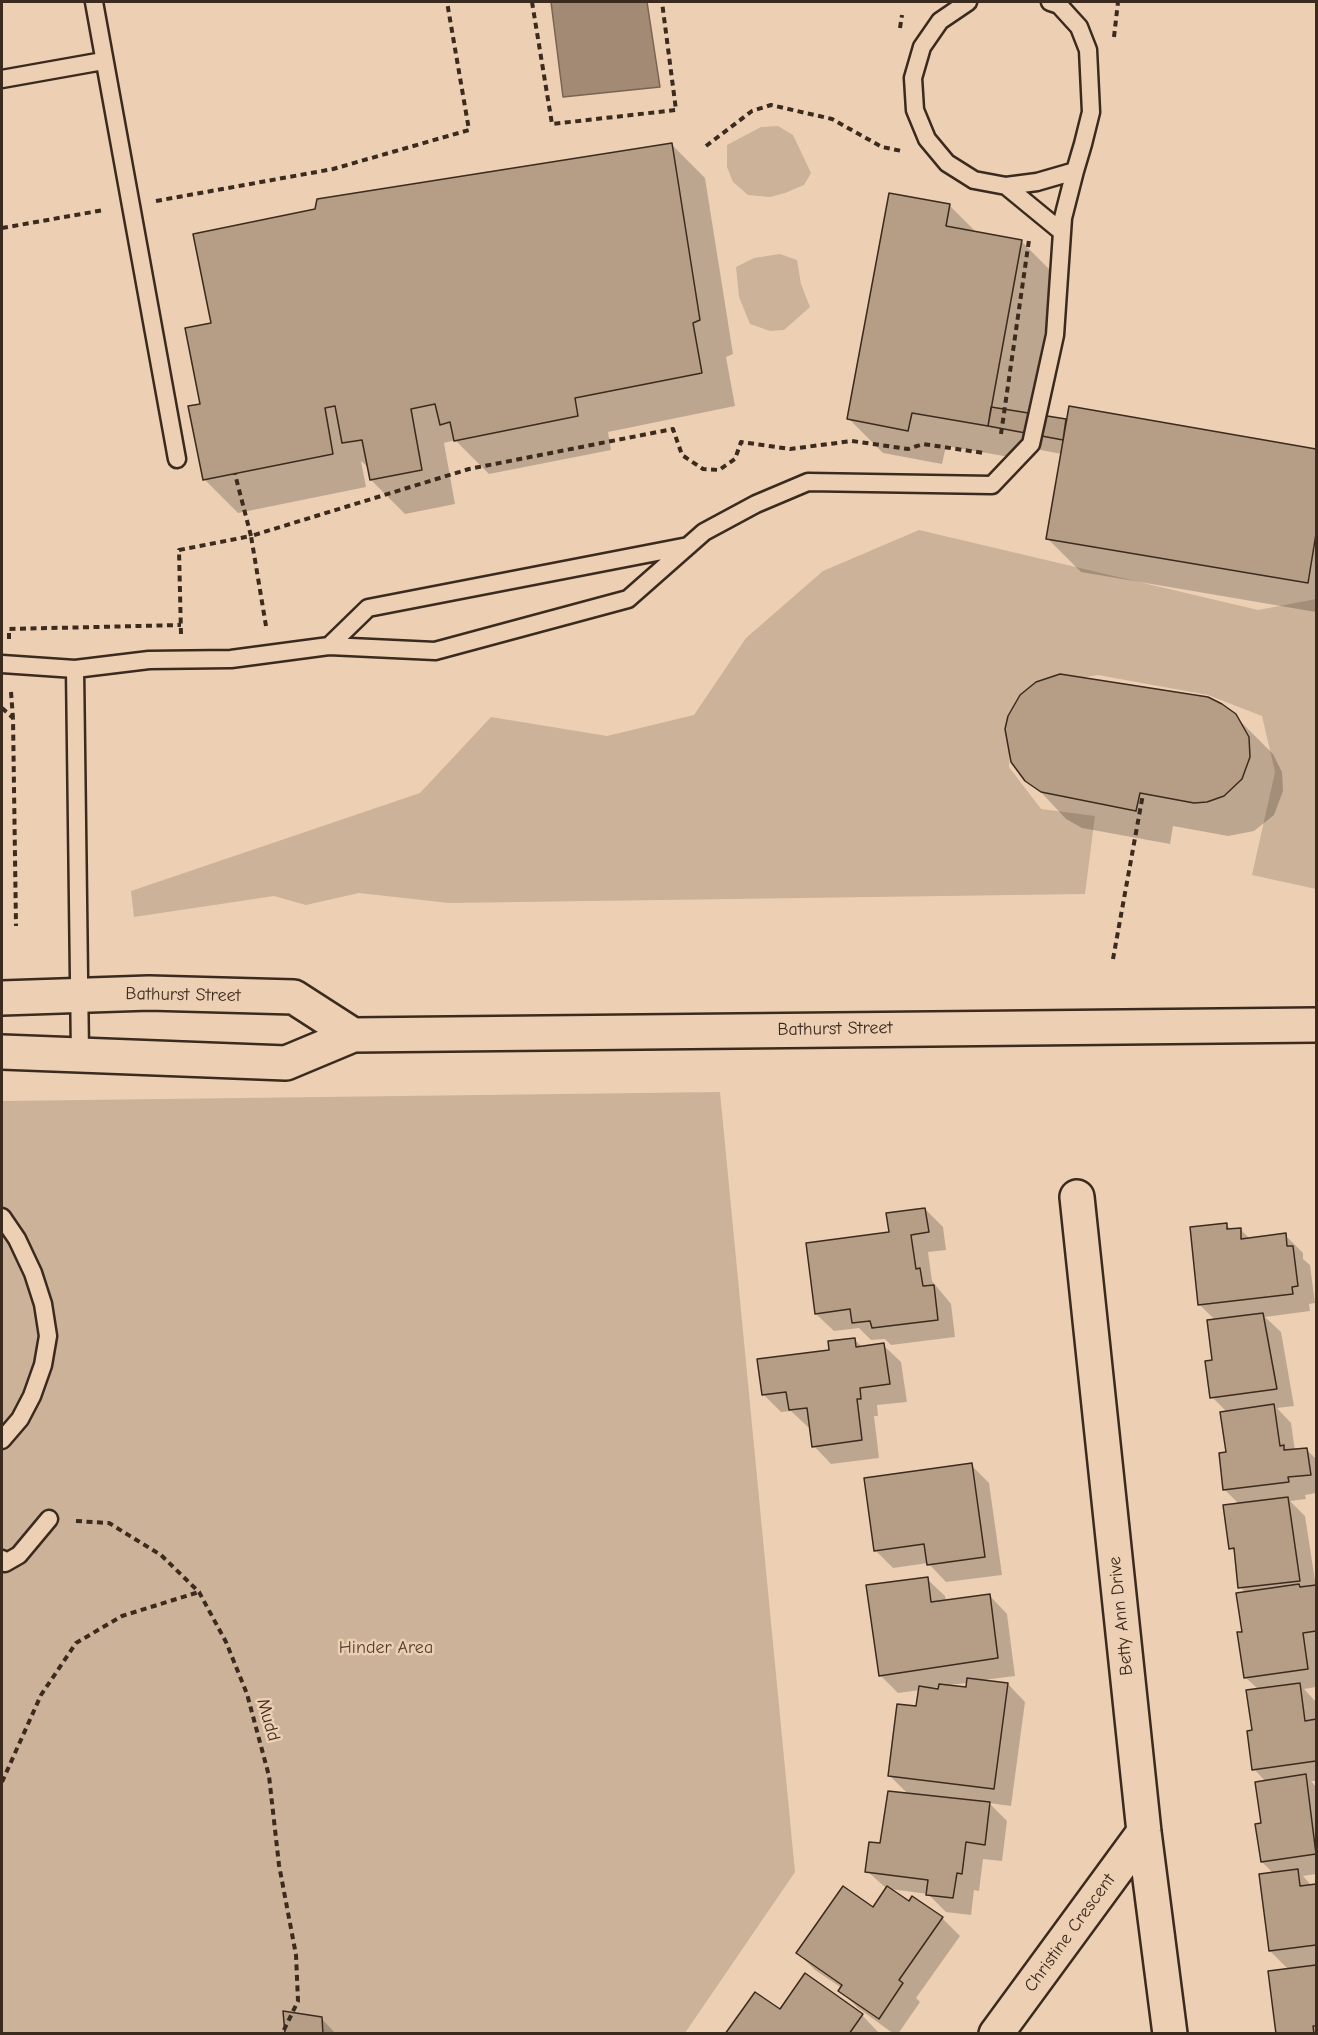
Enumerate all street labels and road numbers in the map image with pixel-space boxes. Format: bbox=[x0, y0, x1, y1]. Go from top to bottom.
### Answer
street label: Bathurst Street bbox=[125, 983, 241, 1007]
street label: Bathurst Street bbox=[777, 1017, 893, 1041]
street label: Betty Ann Drive bbox=[1104, 1555, 1138, 1677]
street label: Mudd bbox=[252, 1696, 284, 1744]
street label: Christine Crescent bbox=[1020, 1870, 1120, 1996]

